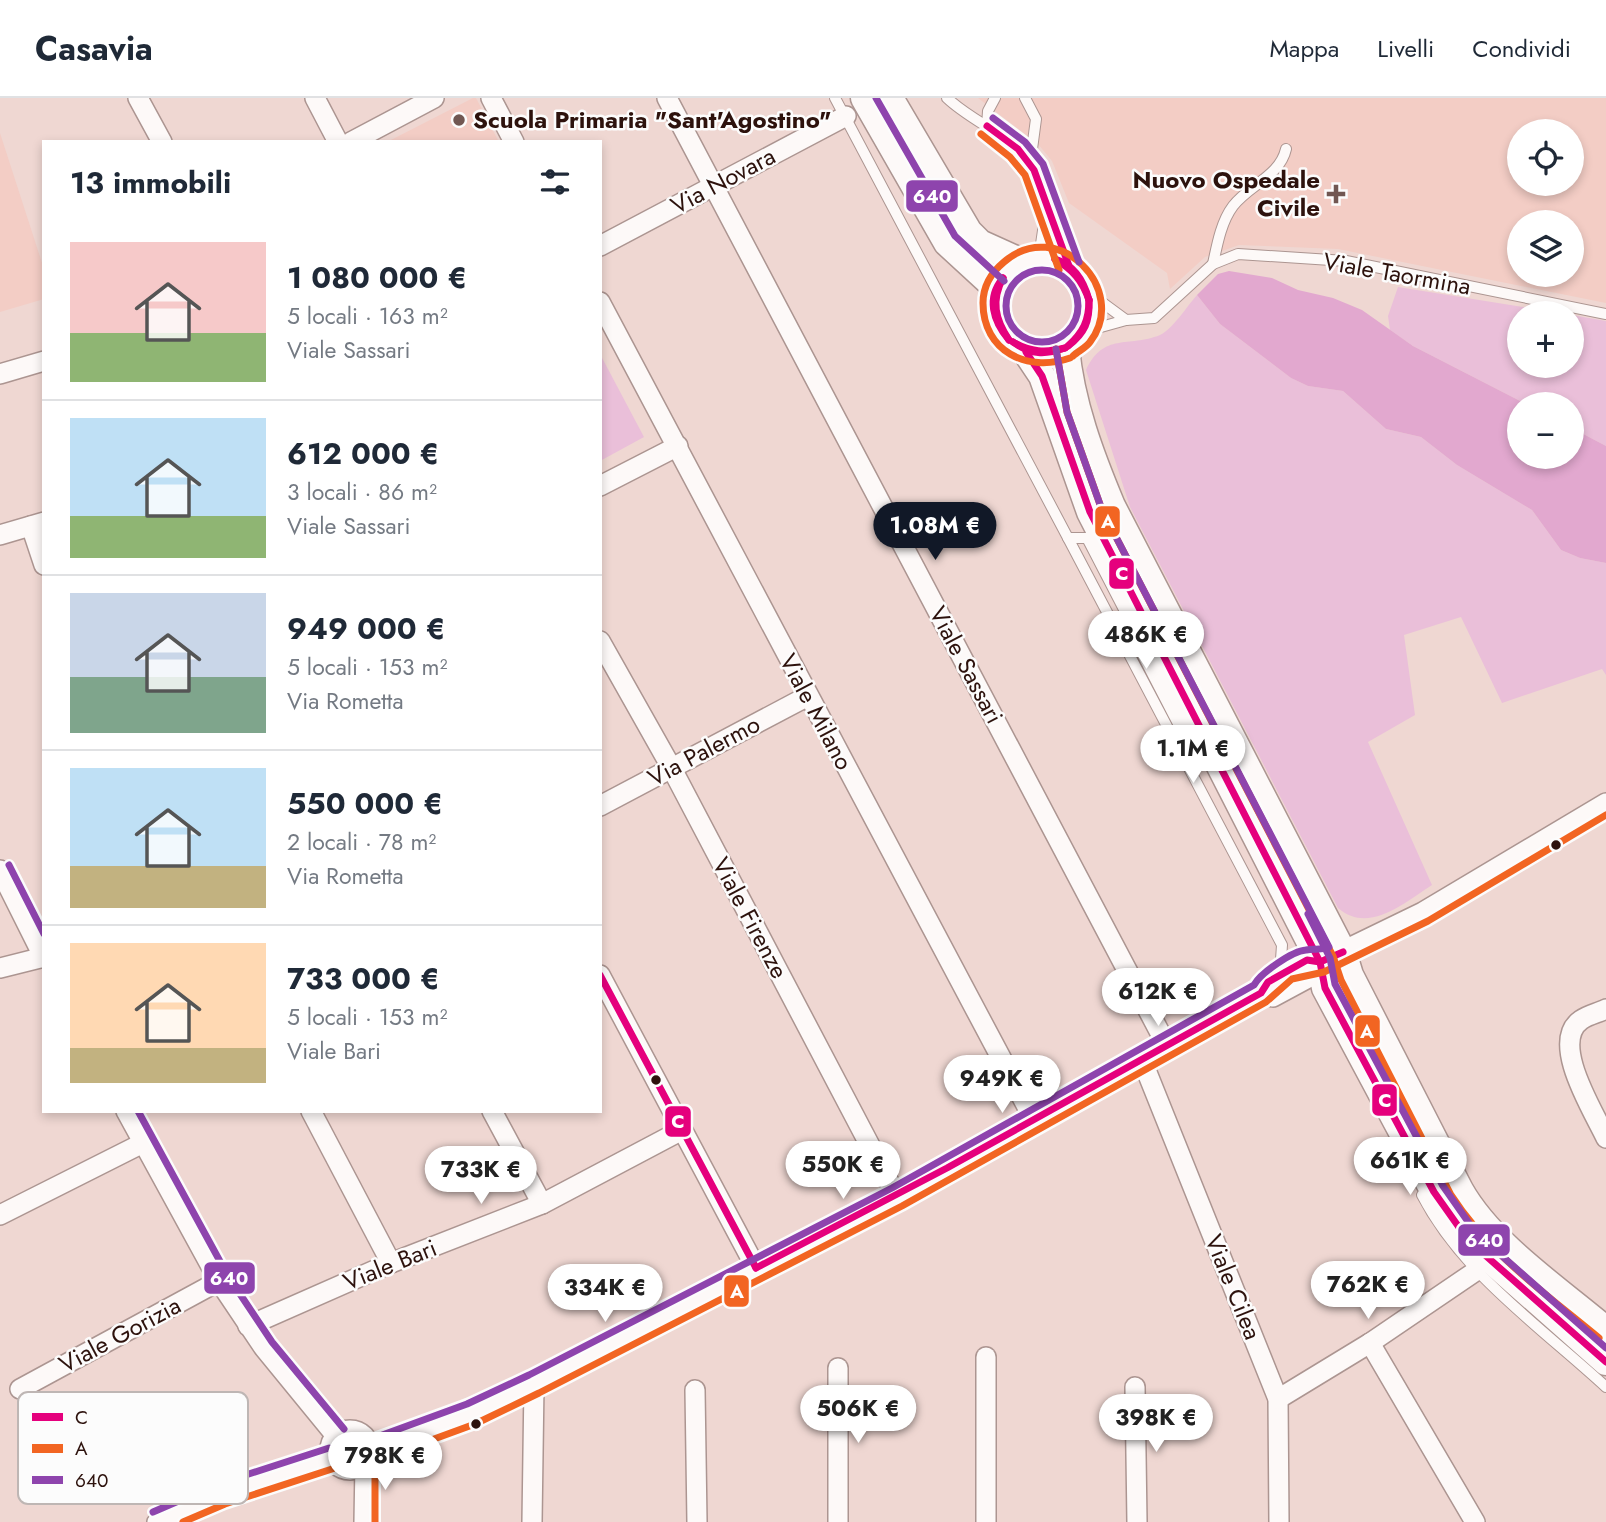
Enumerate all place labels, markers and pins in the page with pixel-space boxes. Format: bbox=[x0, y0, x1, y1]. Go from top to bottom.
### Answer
place label: Scuola Primaria "Sant'Agostino" bbox=[473, 102, 832, 137]
marker: Scuola Primaria "Sant'Agostino" bbox=[451, 112, 467, 128]
place label: Nuovo Ospedale Civile bbox=[1133, 162, 1320, 225]
marker: Nuovo Ospedale Civile bbox=[1326, 184, 1346, 204]
pin: 1.08M € bbox=[870, 503, 1000, 562]
pin: 486K € bbox=[1089, 612, 1203, 671]
pin: 1.1M € bbox=[1136, 726, 1250, 785]
unlabelled marker bbox=[1549, 838, 1563, 852]
pin: 612K € bbox=[1101, 968, 1215, 1028]
pin: 949K € bbox=[945, 1056, 1059, 1115]
unlabelled marker bbox=[649, 1073, 663, 1087]
pin: 661K € bbox=[1353, 1138, 1467, 1197]
pin: 550K € bbox=[786, 1142, 900, 1201]
pin: 733K € bbox=[424, 1146, 538, 1206]
pin: 762K € bbox=[1311, 1262, 1425, 1321]
pin: 334K € bbox=[548, 1264, 662, 1324]
pin: 506K € bbox=[801, 1386, 915, 1445]
pin: 398K € bbox=[1099, 1394, 1213, 1454]
unlabelled marker bbox=[469, 1417, 483, 1431]
pin: 798K € bbox=[328, 1432, 442, 1492]

